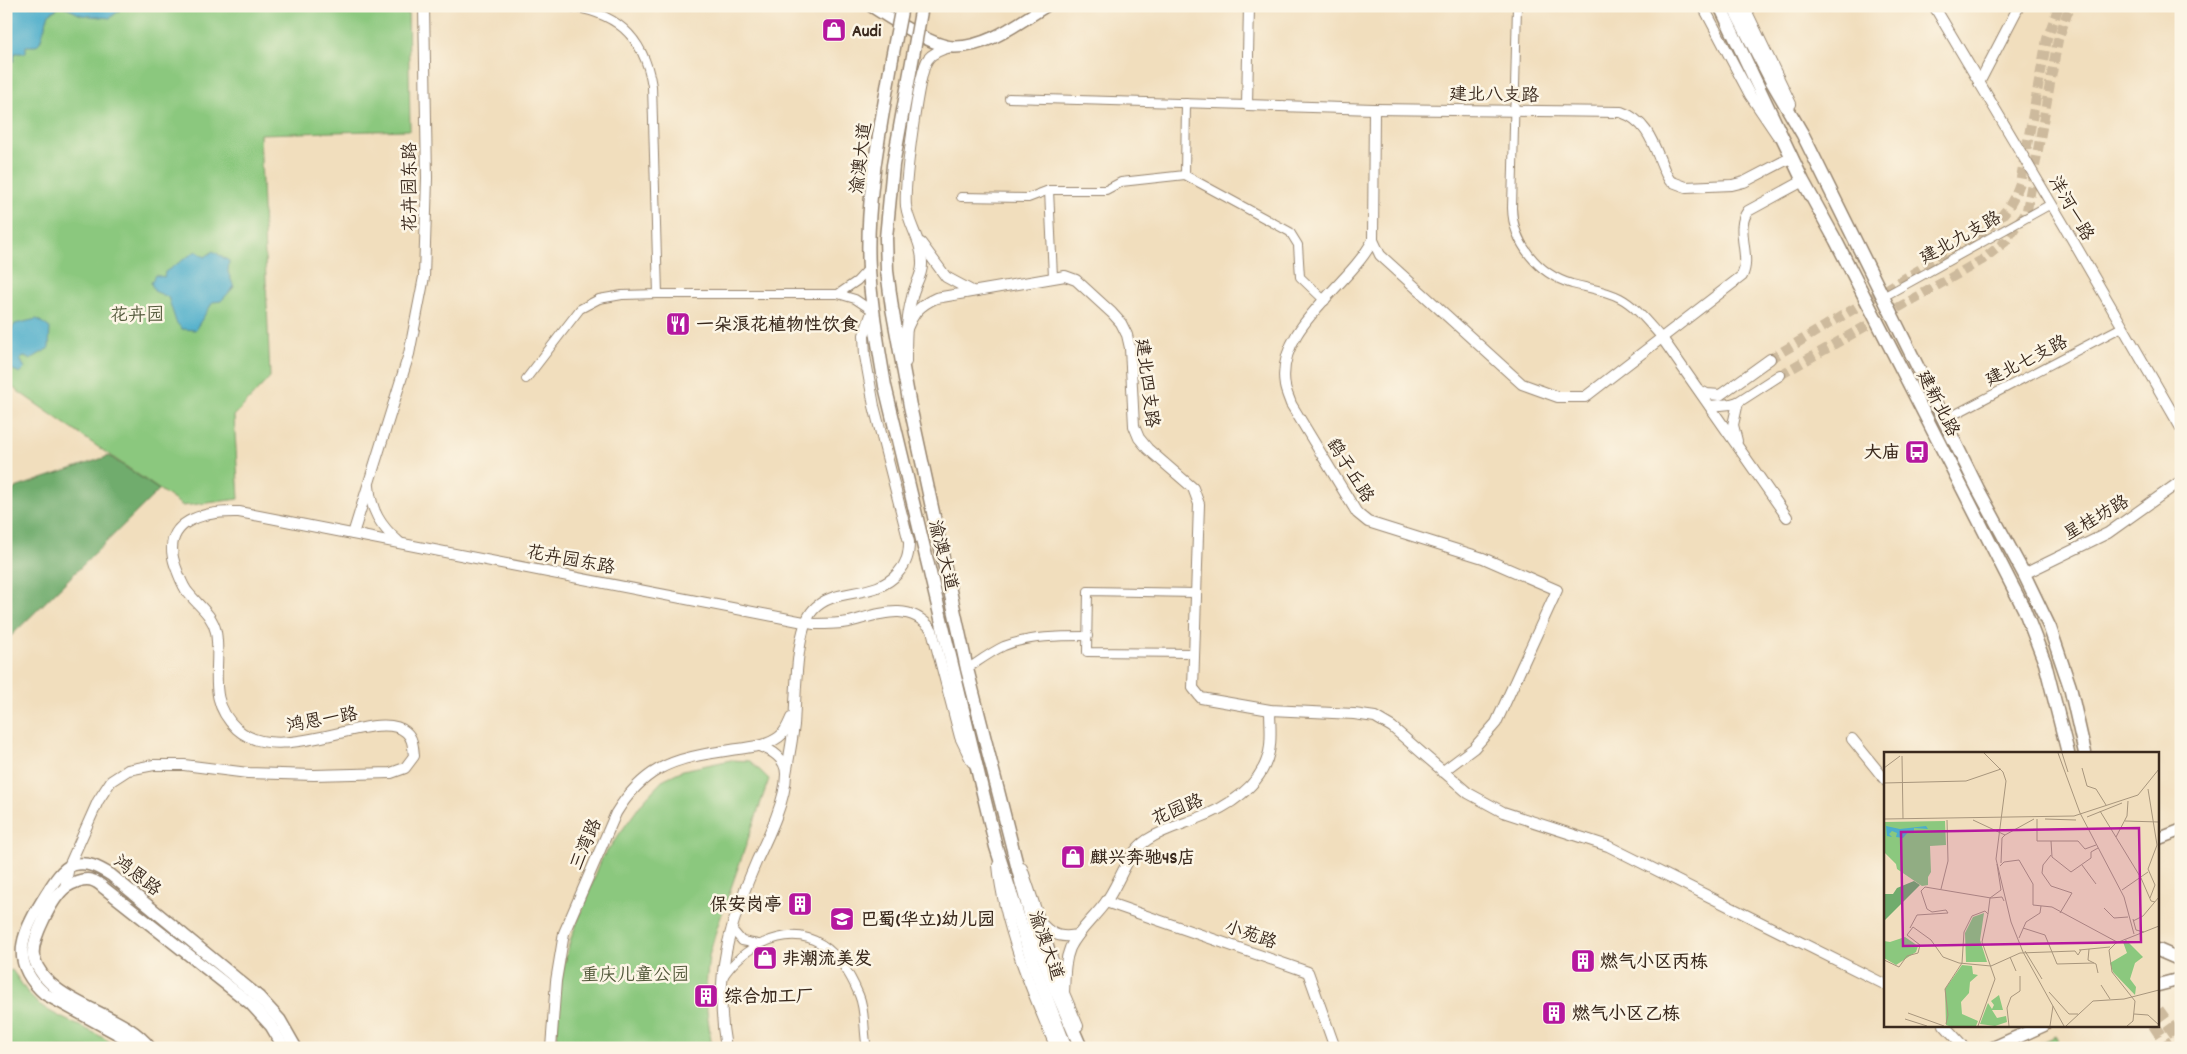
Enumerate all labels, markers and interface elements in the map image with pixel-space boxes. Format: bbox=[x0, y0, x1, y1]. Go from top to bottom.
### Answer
shop icon: Audi bbox=[821, 17, 847, 43]
place label: Audi bbox=[852, 20, 882, 45]
street label: 建北八支路 bbox=[1449, 83, 1539, 110]
street label: 渝澳大道 bbox=[846, 121, 879, 196]
street label: 花卉园东路 bbox=[399, 142, 424, 232]
street label: 洋河一路 bbox=[2041, 172, 2099, 247]
street label: 建北九支路 bbox=[1916, 206, 2007, 272]
park label: 花卉园 bbox=[110, 304, 164, 329]
restaurant icon: 一朵浪花植物性饮食 bbox=[665, 311, 691, 337]
place label: 一朵浪花植物性饮食 bbox=[696, 314, 858, 339]
street label: 建北七支路 bbox=[1981, 331, 2073, 394]
street label: 建北四支路 bbox=[1128, 337, 1163, 429]
street label: 建新北路 bbox=[1909, 366, 1964, 442]
street label: 鹞子丘路 bbox=[1319, 434, 1379, 508]
bus stop icon: 大庙 bbox=[1904, 439, 1930, 465]
place label: 大庙 bbox=[1864, 442, 1900, 467]
street label: 星桂坊路 bbox=[2060, 490, 2135, 548]
street label: 渝澳大道 bbox=[921, 518, 962, 594]
street label: 花卉园东路 bbox=[524, 541, 617, 582]
street label: 鸿恩一路 bbox=[285, 703, 360, 740]
inset map bbox=[1884, 752, 2160, 1026]
street label: 花园路 bbox=[1148, 789, 1208, 833]
street label: 三湾路 bbox=[565, 815, 609, 875]
shop icon: 麒兴奔驰4S店 bbox=[1060, 844, 1086, 870]
place label: 麒兴奔驰4S店 bbox=[1090, 847, 1195, 872]
street label: 鸿恩路 bbox=[107, 850, 165, 903]
building icon: 保安岗亭 bbox=[787, 891, 813, 917]
place label: 保安岗亭 bbox=[710, 894, 782, 919]
school or university icon: 巴蜀(华立)幼儿园 bbox=[829, 906, 855, 932]
street label: 渝澳大道 bbox=[1021, 908, 1068, 984]
place label: 巴蜀(华立)幼儿园 bbox=[860, 909, 995, 934]
street label: 小苑路 bbox=[1221, 916, 1280, 957]
shop icon: 非潮流美发 bbox=[752, 945, 778, 971]
place label: 非潮流美发 bbox=[782, 948, 872, 973]
building icon: 燃气小区丙栋 bbox=[1570, 948, 1596, 974]
place label: 燃气小区丙栋 bbox=[1600, 951, 1708, 976]
park label: 重庆儿童公园 bbox=[581, 964, 689, 989]
building icon: 综合加工厂 bbox=[693, 983, 719, 1009]
place label: 综合加工厂 bbox=[724, 986, 814, 1011]
building icon: 燃气小区乙栋 bbox=[1541, 1000, 1567, 1026]
place label: 燃气小区乙栋 bbox=[1572, 1003, 1680, 1028]

